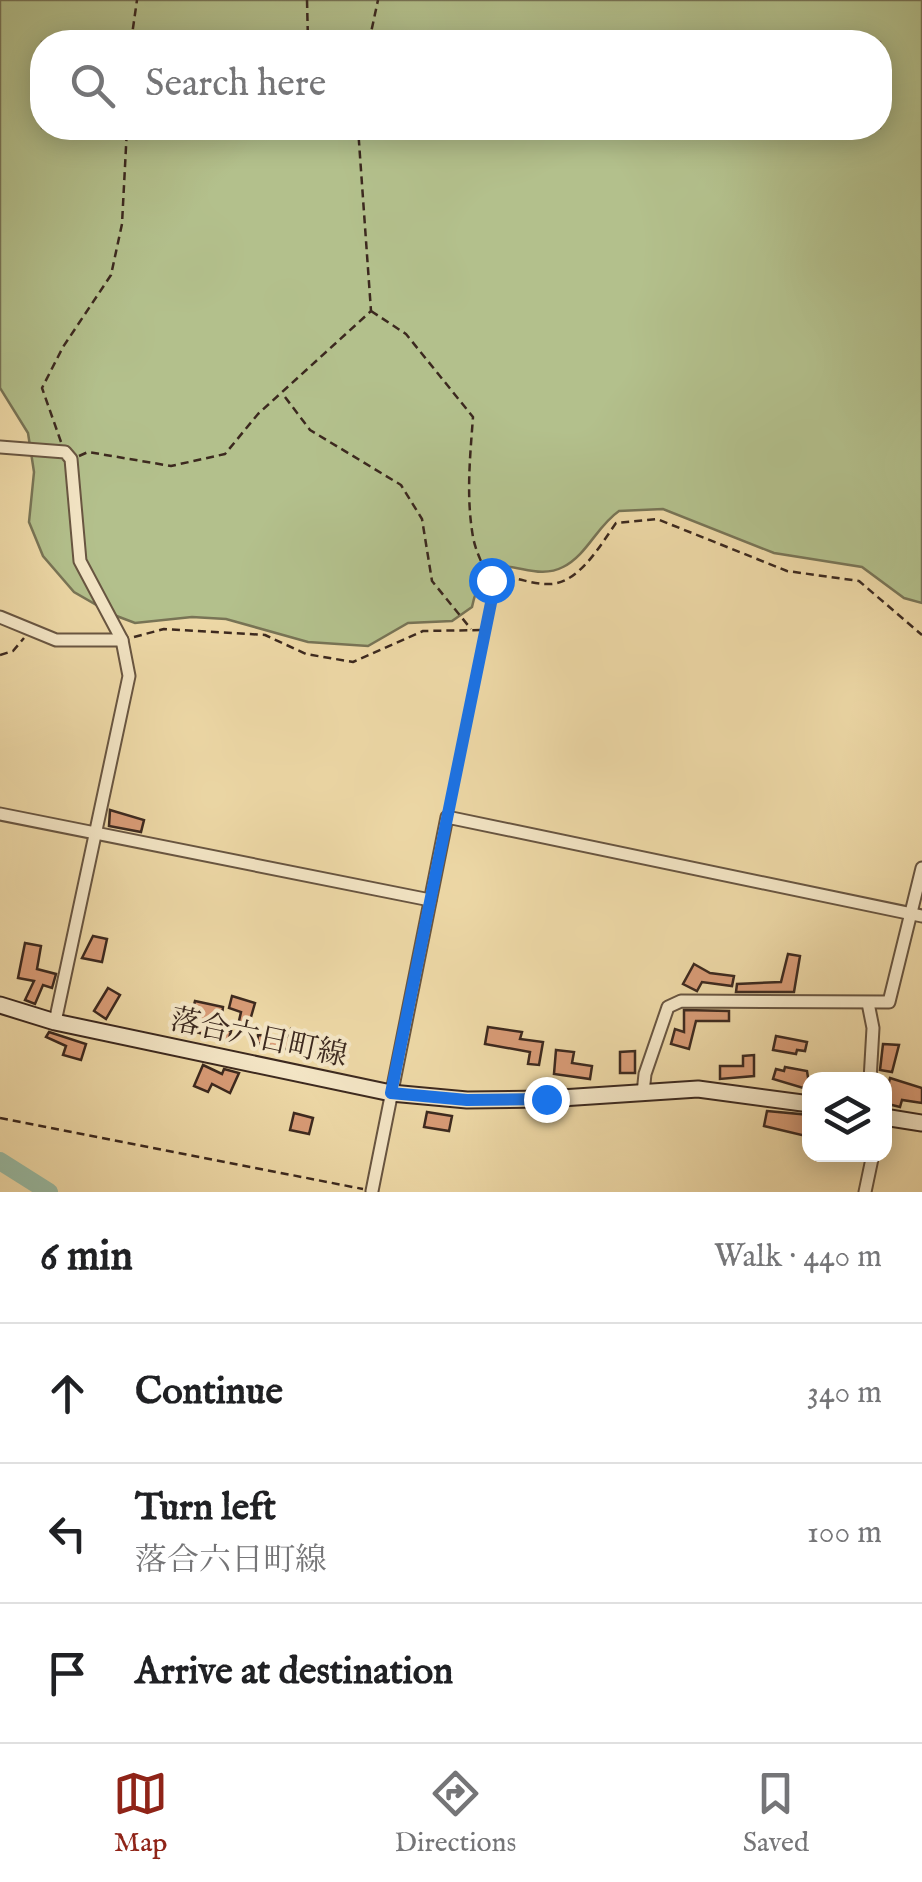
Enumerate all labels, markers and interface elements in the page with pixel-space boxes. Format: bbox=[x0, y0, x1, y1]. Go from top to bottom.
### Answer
search box bbox=[30, 30, 892, 140]
icon: search bbox=[65, 58, 120, 113]
text: Search here bbox=[145, 61, 326, 109]
route start bbox=[469, 558, 515, 604]
street label: 落合六日町線 bbox=[167, 1002, 351, 1076]
map controls bbox=[802, 1072, 892, 1162]
button: layers bbox=[802, 1072, 892, 1162]
route end bbox=[524, 1077, 570, 1123]
text: 6 min bbox=[40, 1231, 133, 1284]
text: Walk · 440 m bbox=[714, 1237, 882, 1278]
icon: ahead bbox=[40, 1366, 95, 1421]
text: Continue bbox=[135, 1369, 283, 1417]
text: 340 m bbox=[807, 1373, 882, 1414]
text: Turn left bbox=[135, 1485, 276, 1533]
icon: left bbox=[40, 1506, 95, 1561]
text: 100 m bbox=[807, 1513, 882, 1554]
text: 落合六日町線 bbox=[135, 1541, 327, 1582]
icon: arrive bbox=[40, 1646, 95, 1701]
text: Arrive at destination bbox=[135, 1649, 453, 1697]
tab: Map bbox=[113, 1766, 168, 1861]
tab: Directions bbox=[394, 1766, 516, 1861]
tab: Saved bbox=[743, 1766, 809, 1861]

